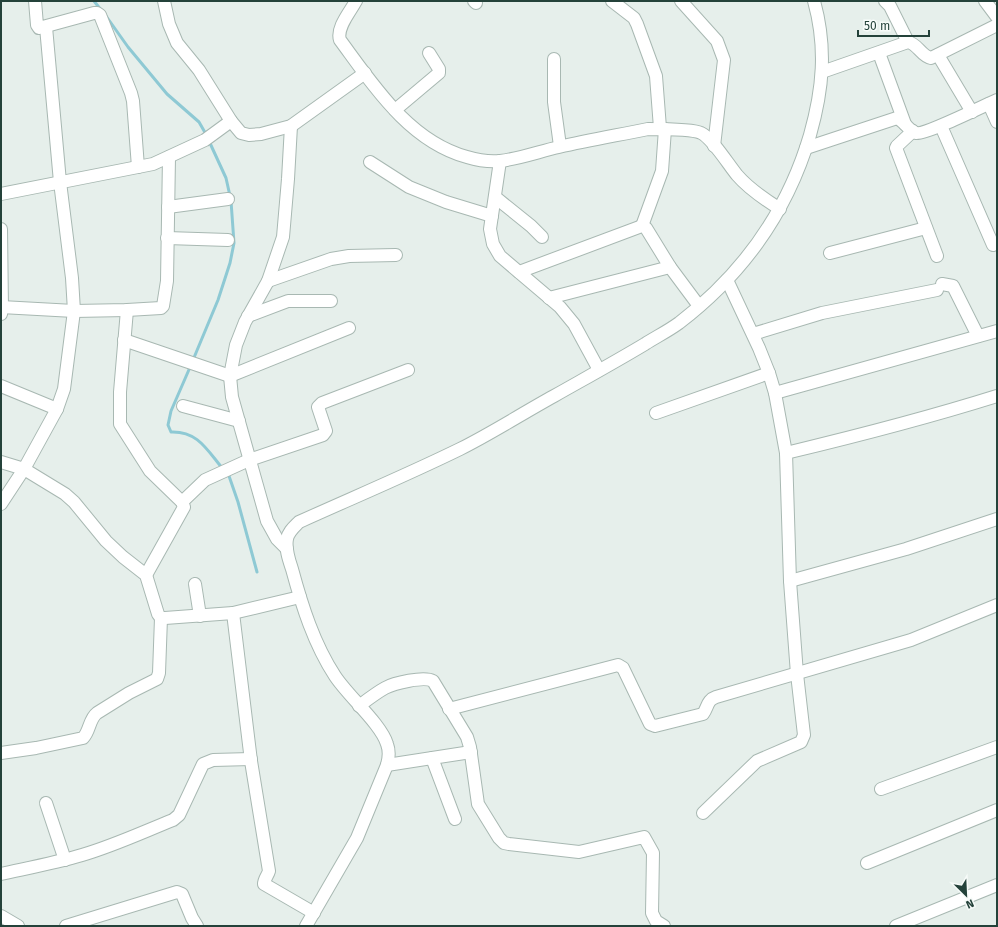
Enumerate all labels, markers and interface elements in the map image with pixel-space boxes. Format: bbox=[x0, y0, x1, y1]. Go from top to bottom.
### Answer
scale bar bbox=[858, 12, 929, 38]
text: 50 m bbox=[864, 19, 890, 33]
north arrow bbox=[946, 875, 986, 915]
text: N bbox=[964, 896, 976, 911]

